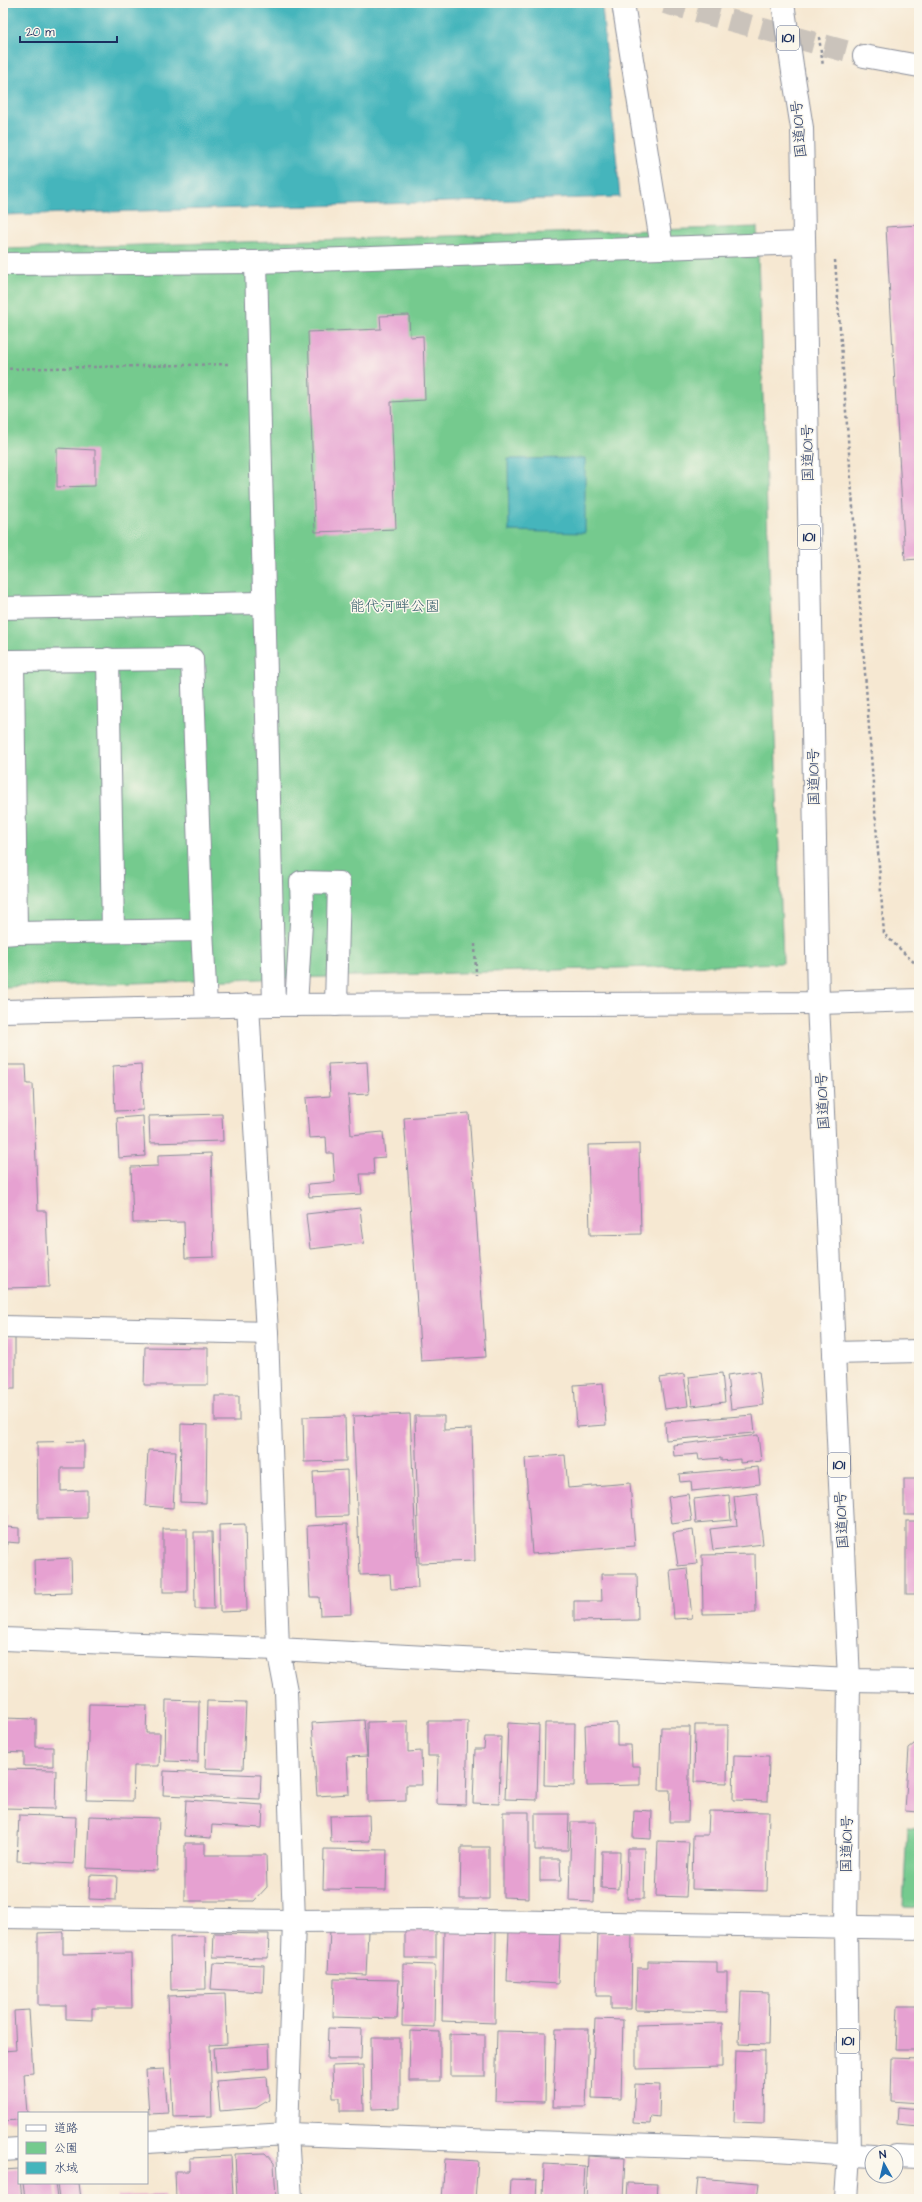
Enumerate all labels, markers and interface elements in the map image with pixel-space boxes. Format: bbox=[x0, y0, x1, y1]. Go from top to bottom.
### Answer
scale bar bbox=[20, 18, 117, 44]
text: 20 m bbox=[26, 24, 55, 41]
road number: 101 bbox=[777, 26, 799, 50]
street label: 国道101号 bbox=[786, 99, 812, 159]
street label: 国道101号 bbox=[797, 424, 819, 482]
road number: 101 bbox=[798, 525, 820, 549]
park label: 能代河畔公園 bbox=[350, 596, 440, 617]
street label: 国道101号 bbox=[803, 748, 825, 806]
street label: 国道101号 bbox=[811, 1071, 835, 1131]
road number: 101 bbox=[828, 1453, 850, 1477]
street label: 国道101号 bbox=[830, 1490, 854, 1550]
street label: 国道101号 bbox=[836, 1815, 858, 1873]
road number: 101 bbox=[837, 2029, 859, 2053]
legend bbox=[18, 2112, 148, 2184]
text: 道路 bbox=[54, 2120, 78, 2137]
text: 公園 bbox=[54, 2140, 78, 2157]
north arrow bbox=[864, 2144, 904, 2184]
text: N bbox=[878, 2147, 887, 2163]
text: 水域 bbox=[54, 2160, 78, 2177]

